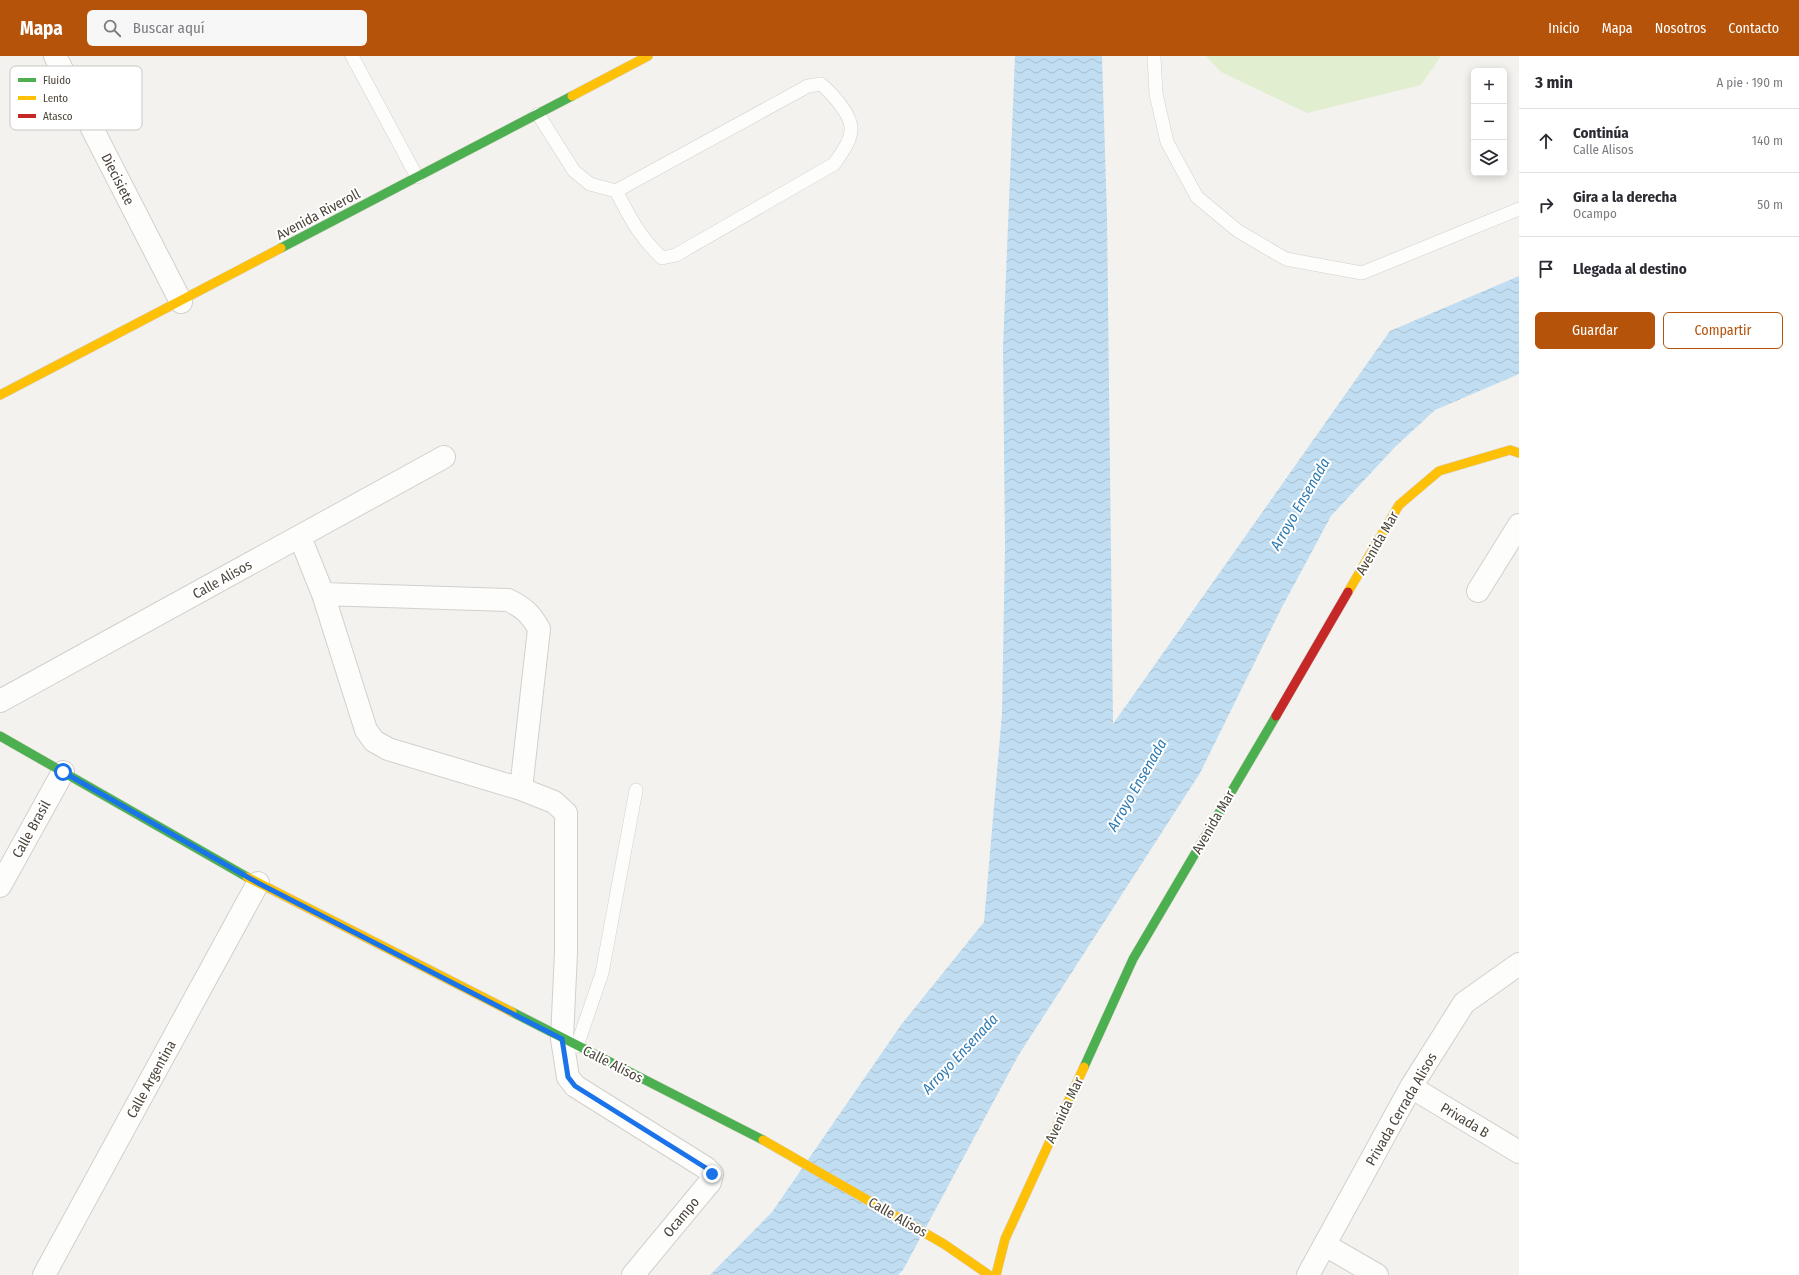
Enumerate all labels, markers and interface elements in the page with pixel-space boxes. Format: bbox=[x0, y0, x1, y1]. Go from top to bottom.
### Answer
search box bbox=[87, 10, 367, 46]
text: Mapa bbox=[20, 17, 63, 40]
icon: search bbox=[101, 17, 123, 39]
text: Buscar aquí bbox=[133, 19, 205, 37]
text: Inicio bbox=[1548, 20, 1580, 37]
text: Mapa bbox=[1602, 20, 1633, 37]
text: Nosotros bbox=[1655, 20, 1706, 37]
text: Contacto bbox=[1728, 20, 1779, 37]
legend bbox=[10, 66, 142, 130]
map controls bbox=[1471, 68, 1507, 176]
button: + bbox=[1471, 68, 1507, 104]
text: 3 min bbox=[1535, 72, 1573, 93]
text: Fluido bbox=[43, 74, 71, 87]
text: A pie · 190 m bbox=[1716, 75, 1783, 90]
text: Lento bbox=[43, 92, 68, 105]
button: − bbox=[1471, 104, 1507, 140]
text: Atasco bbox=[43, 110, 73, 123]
text: Continúa bbox=[1573, 124, 1629, 142]
icon: ahead bbox=[1535, 130, 1557, 152]
text: 140 m bbox=[1752, 133, 1783, 148]
button: layers bbox=[1471, 140, 1507, 176]
text: Calle Alisos bbox=[1573, 142, 1633, 157]
street label: Diecisiete bbox=[97, 151, 138, 208]
street label: Avenida Riveroll bbox=[273, 185, 363, 244]
text: Gira a la derecha bbox=[1573, 188, 1677, 206]
icon: right bbox=[1535, 194, 1557, 216]
text: 50 m bbox=[1757, 197, 1783, 212]
text: Ocampo bbox=[1573, 206, 1617, 221]
icon: arrive bbox=[1535, 258, 1557, 280]
text: Llegada al destino bbox=[1573, 260, 1687, 278]
button: Guardar bbox=[1535, 312, 1655, 349]
button: Compartir bbox=[1663, 312, 1783, 349]
water label: Arroyo Ensenada bbox=[1266, 455, 1334, 554]
street label: Avenida Mar bbox=[1352, 508, 1403, 578]
street label: Calle Alisos bbox=[190, 556, 255, 603]
water label: Arroyo Ensenada bbox=[1103, 736, 1171, 835]
route start bbox=[54, 763, 72, 781]
street label: Avenida Mar bbox=[1188, 787, 1239, 857]
street label: Calle Brasil bbox=[9, 797, 54, 861]
water label: Arroyo Ensenada bbox=[918, 1010, 1002, 1099]
street label: Calle Argentina bbox=[123, 1037, 180, 1121]
street label: Calle Alisos bbox=[580, 1042, 646, 1087]
street label: Privada Cerrada Alisos bbox=[1362, 1050, 1441, 1169]
street label: Avenida Mar bbox=[1042, 1074, 1087, 1146]
street label: Privada B bbox=[1437, 1099, 1492, 1142]
route end bbox=[703, 1165, 721, 1183]
street label: Ocampo bbox=[660, 1194, 703, 1241]
street label: Calle Alisos bbox=[865, 1194, 930, 1241]

